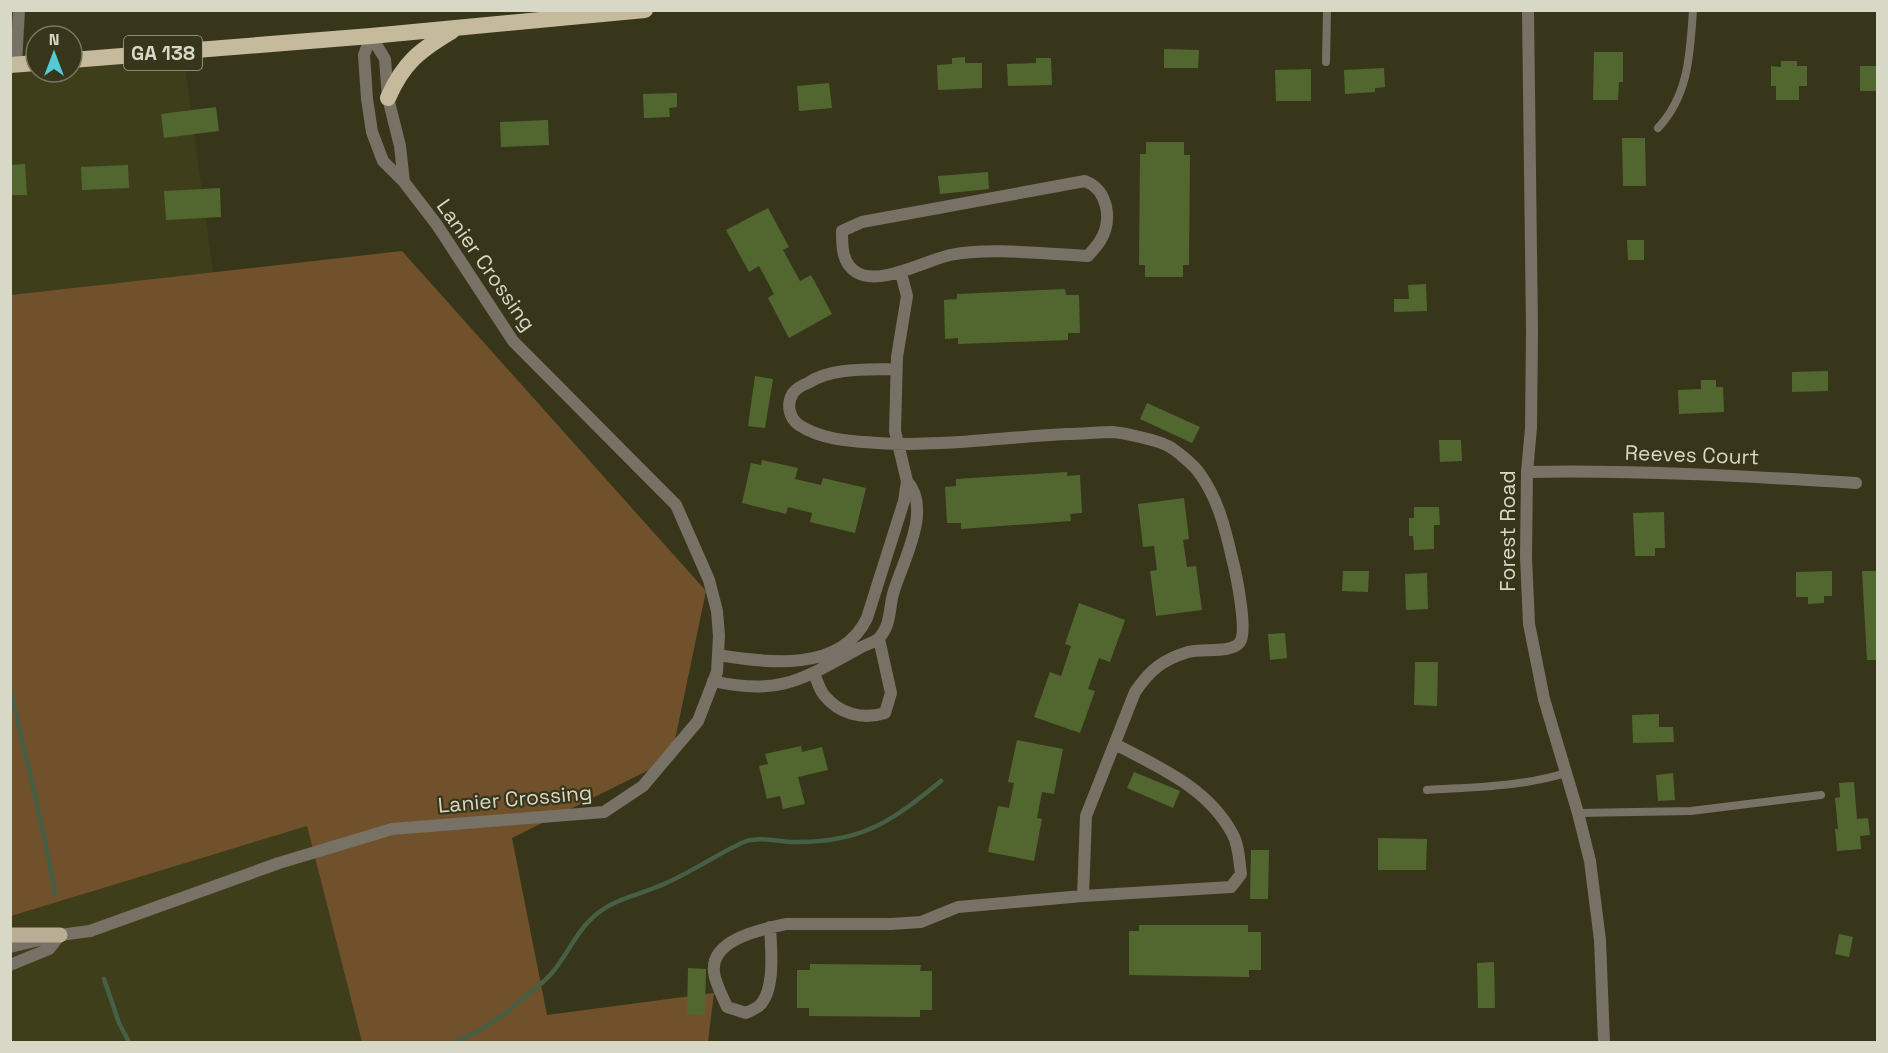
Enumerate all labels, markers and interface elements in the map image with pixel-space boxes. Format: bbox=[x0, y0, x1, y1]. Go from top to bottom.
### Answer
north arrow bbox=[24, 24, 84, 84]
text: N bbox=[49, 29, 59, 50]
road number: GA 138 bbox=[124, 36, 202, 70]
street label: Lanier Crossing bbox=[431, 194, 542, 336]
street label: Reeves Court bbox=[1624, 439, 1760, 470]
street label: Forest Road bbox=[1494, 470, 1521, 592]
street label: Lanier Crossing bbox=[437, 778, 593, 819]

